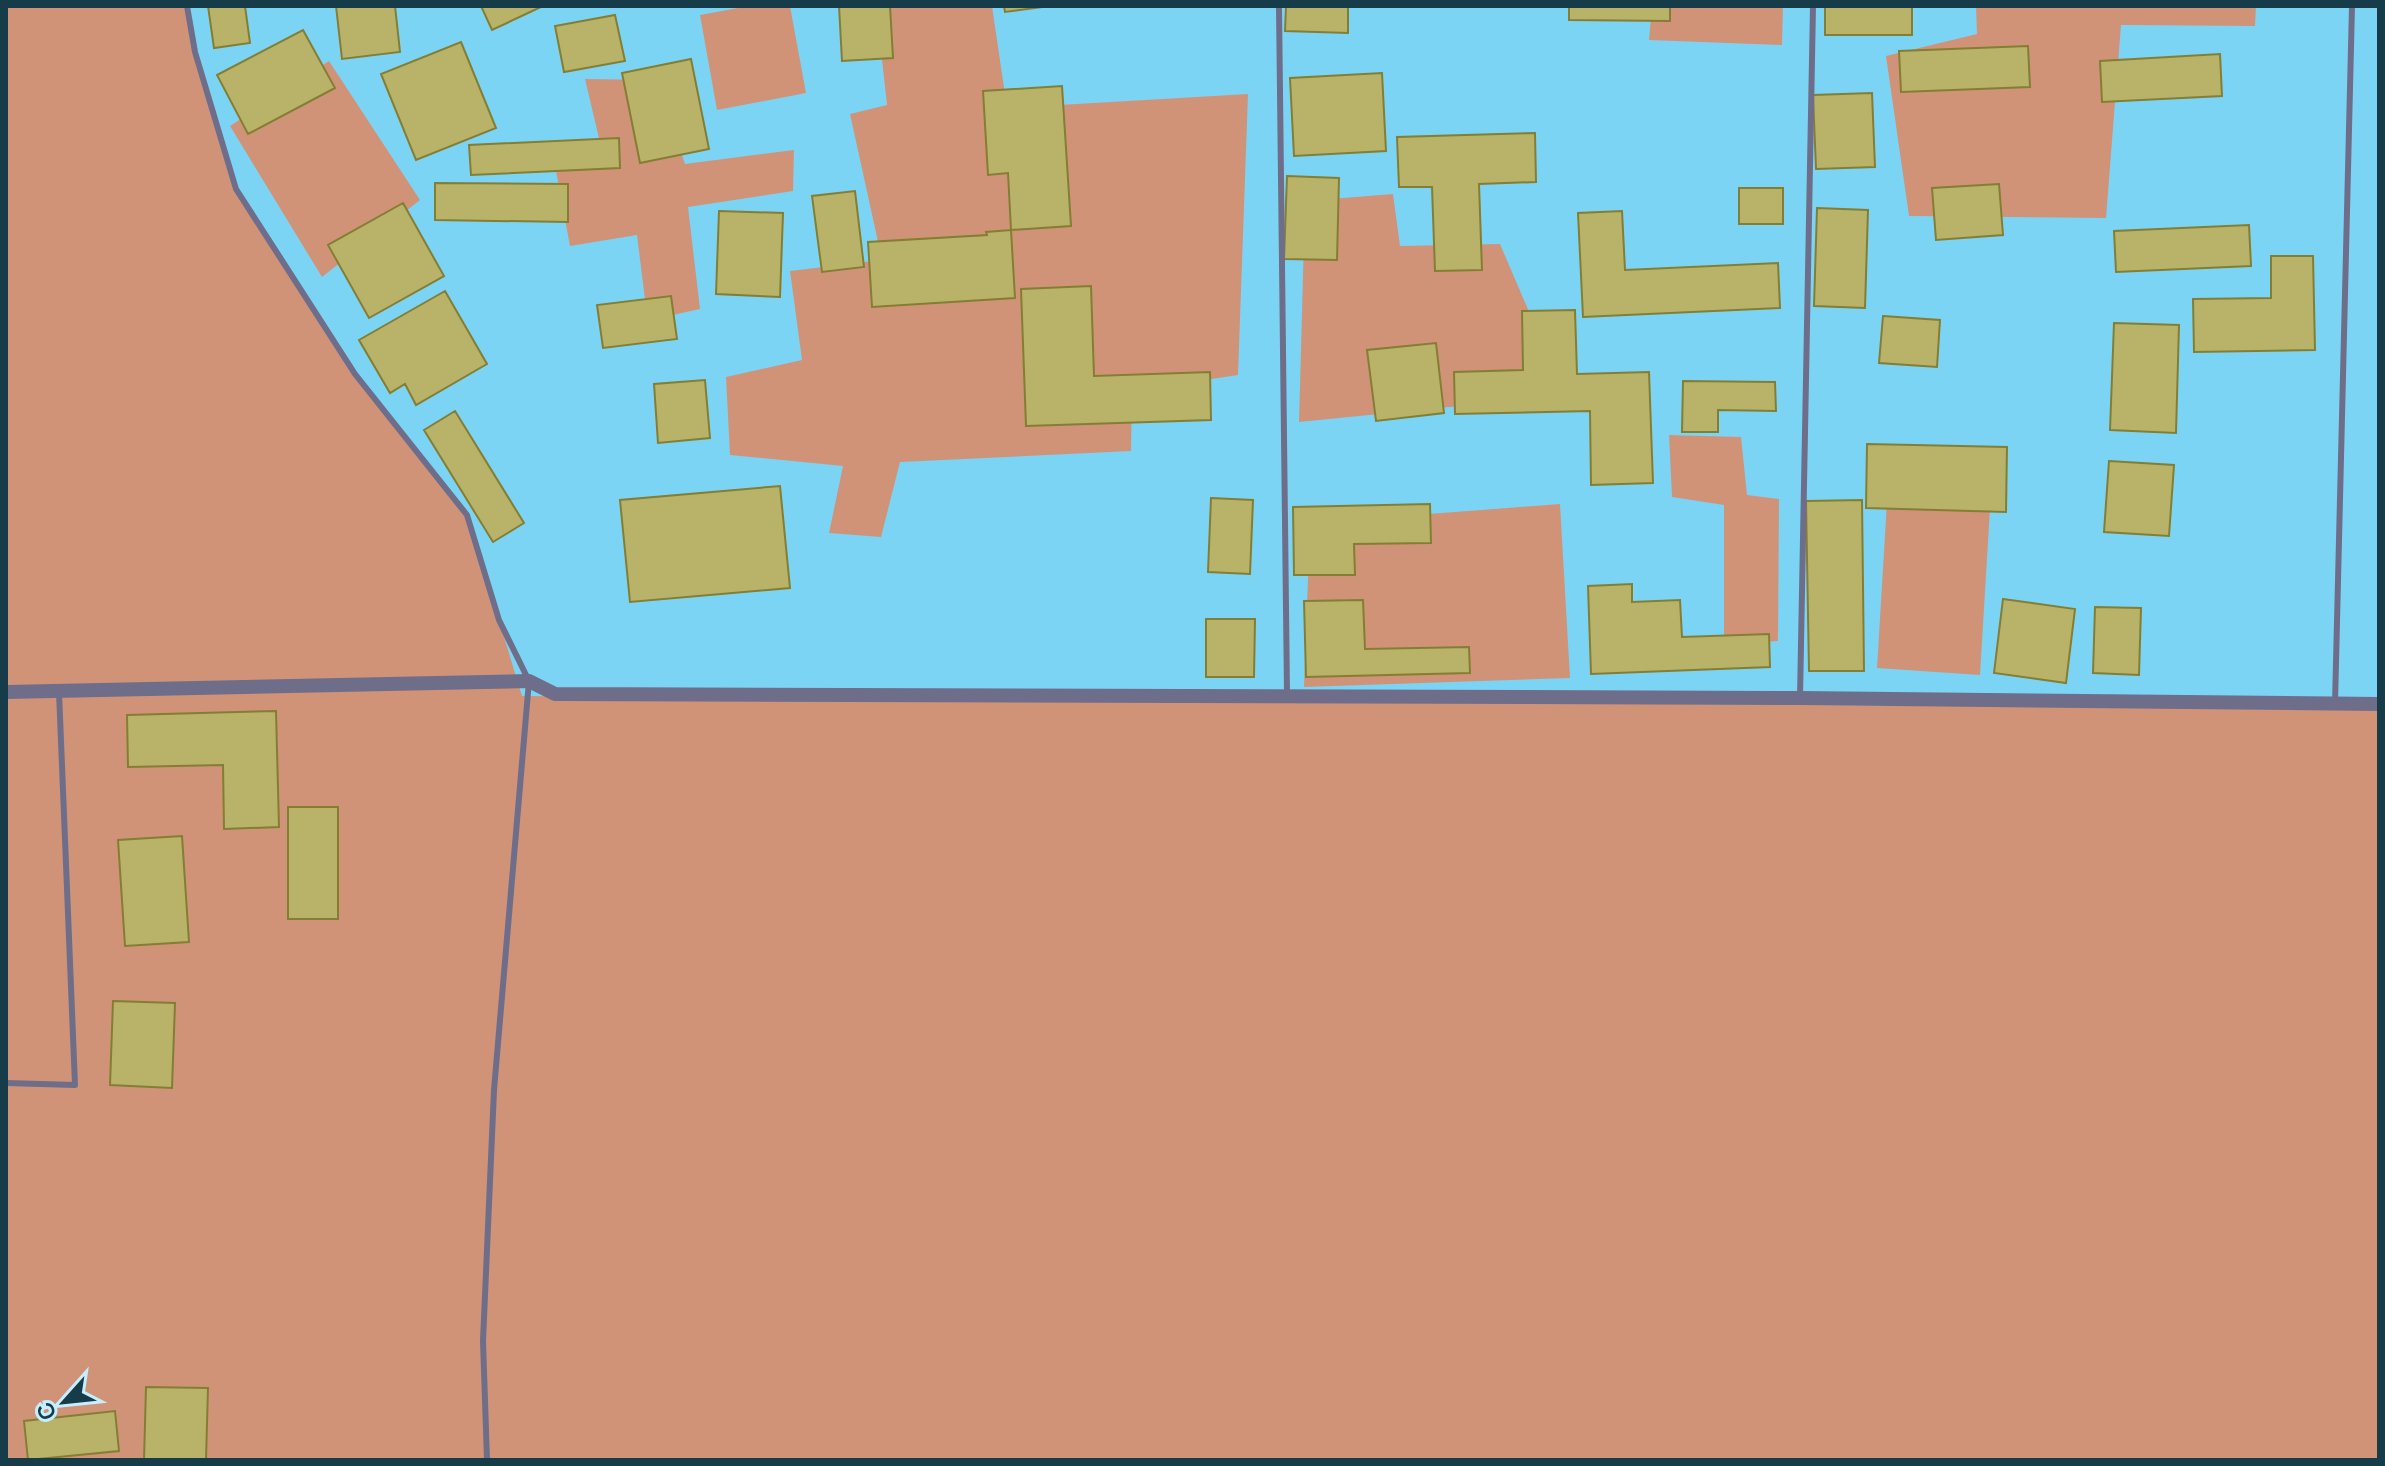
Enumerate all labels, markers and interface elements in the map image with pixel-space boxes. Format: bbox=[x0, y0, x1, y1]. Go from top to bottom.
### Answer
north arrow bbox=[24, 1362, 104, 1442]
text: С bbox=[29, 1397, 63, 1425]

